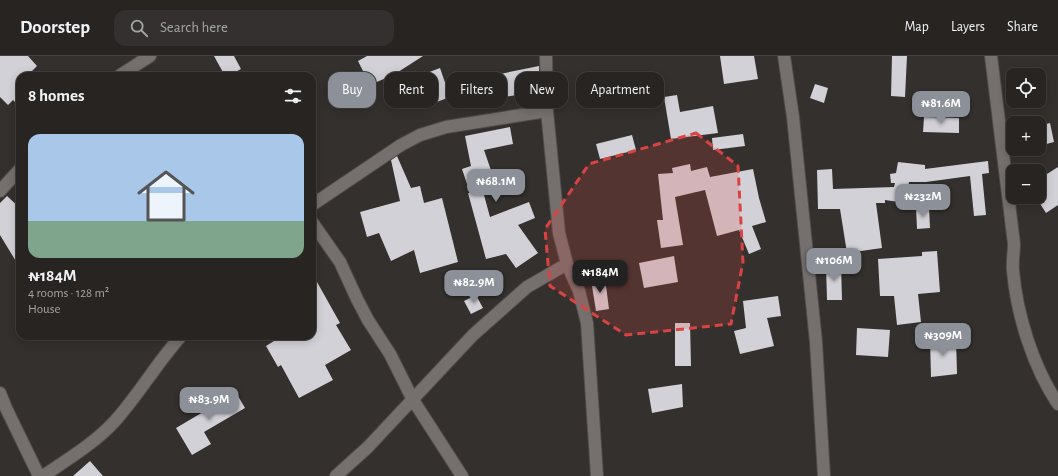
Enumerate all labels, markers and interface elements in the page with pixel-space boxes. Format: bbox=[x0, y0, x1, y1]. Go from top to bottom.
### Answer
search box bbox=[114, 10, 394, 46]
icon: search bbox=[128, 17, 150, 39]
text: Doorstep bbox=[20, 18, 90, 37]
text: Search here bbox=[160, 20, 228, 35]
text: Map bbox=[904, 20, 929, 34]
text: Layers bbox=[951, 20, 985, 34]
text: Share bbox=[1007, 20, 1038, 34]
map controls bbox=[1006, 68, 1046, 204]
button: locate bbox=[1006, 68, 1046, 108]
chip: Buy bbox=[328, 72, 376, 108]
chip: Rent bbox=[384, 72, 438, 108]
chip: Filters bbox=[446, 72, 507, 108]
chip: New bbox=[515, 72, 568, 108]
chip: Apartment bbox=[576, 72, 664, 108]
icon: filters bbox=[282, 85, 304, 107]
text: 8 homes bbox=[28, 87, 85, 104]
pin: ₦81.6M bbox=[908, 91, 974, 125]
text: ₦81.6M bbox=[921, 97, 961, 110]
button: + bbox=[1006, 116, 1046, 156]
icon: home bbox=[130, 160, 202, 232]
button: − bbox=[1006, 164, 1046, 204]
pin: ₦68.1M bbox=[463, 169, 529, 203]
text: ₦68.1M bbox=[476, 175, 516, 188]
pin: ₦232M bbox=[895, 184, 951, 218]
text: ₦232M bbox=[904, 190, 942, 203]
pin: ₦106M bbox=[806, 248, 862, 282]
text: ₦106M bbox=[815, 254, 853, 267]
pin: ₦184M bbox=[572, 260, 628, 294]
text: ₦184M bbox=[581, 266, 619, 279]
text: ₦184M bbox=[28, 267, 77, 284]
pin: ₦82.9M bbox=[441, 270, 507, 304]
text: ₦82.9M bbox=[453, 276, 495, 289]
text: 4 rooms · 128 m² bbox=[28, 287, 109, 300]
text: House bbox=[28, 303, 60, 316]
pin: ₦309M bbox=[915, 323, 971, 357]
text: ₦309M bbox=[924, 329, 962, 342]
pin: ₦83.9M bbox=[176, 387, 242, 421]
text: ₦83.9M bbox=[189, 393, 229, 406]

